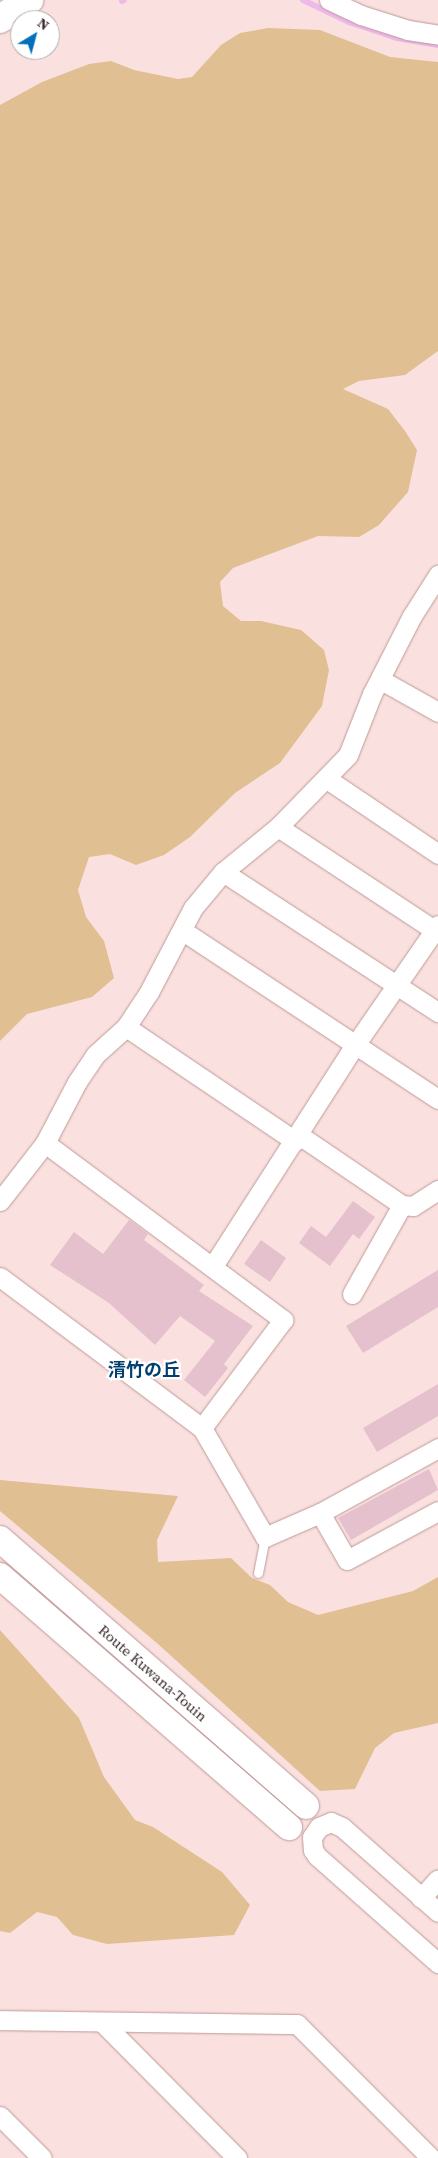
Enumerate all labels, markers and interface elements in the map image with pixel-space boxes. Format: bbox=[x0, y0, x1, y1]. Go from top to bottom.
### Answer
north arrow bbox=[10, 10, 60, 60]
text: N bbox=[33, 13, 54, 35]
district label: 清竹の丘 bbox=[108, 1359, 180, 1381]
street label: Route Kuwana-Touin bbox=[95, 1621, 211, 1725]

